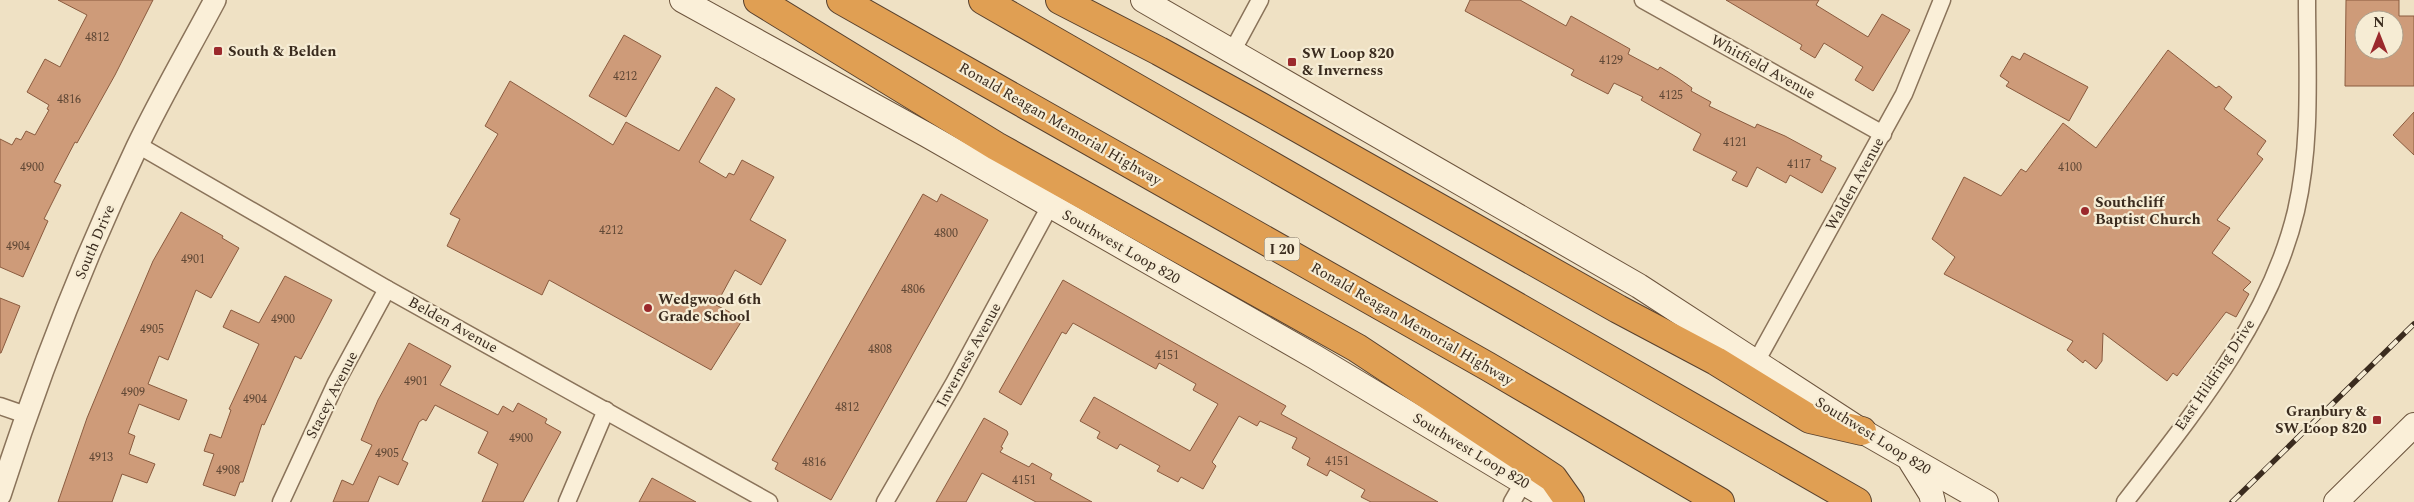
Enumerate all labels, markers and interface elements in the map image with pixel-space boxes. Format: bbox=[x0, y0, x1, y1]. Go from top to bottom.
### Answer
north arrow bbox=[2354, 10, 2404, 60]
text: N bbox=[2373, 12, 2385, 33]
house number: 4812 bbox=[85, 28, 109, 47]
street label: Whitfield Avenue bbox=[1706, 29, 1820, 105]
place label: South & Belden bbox=[228, 40, 337, 63]
place label: SW Loop 820 & Inverness bbox=[1302, 42, 1394, 82]
marker: South & Belden bbox=[212, 45, 224, 57]
house number: 4129 bbox=[1599, 51, 1623, 70]
street label: Ronald Reagan Memorial Highway bbox=[954, 56, 1166, 192]
marker: SW Loop 820 & Inverness bbox=[1286, 56, 1298, 68]
house number: 4212 bbox=[613, 67, 637, 86]
house number: 4125 bbox=[1659, 86, 1683, 105]
house number: 4816 bbox=[57, 90, 81, 109]
house number: 4121 bbox=[1723, 133, 1747, 152]
street label: Walden Avenue bbox=[1820, 133, 1890, 235]
house number: 4117 bbox=[1787, 155, 1811, 174]
house number: 4900 bbox=[20, 158, 44, 177]
house number: 4100 bbox=[2058, 158, 2082, 177]
place label: Southcliff Baptist Church bbox=[2095, 191, 2201, 231]
street label: South Drive bbox=[69, 201, 121, 283]
street label: Southwest Loop 820 bbox=[1058, 204, 1184, 290]
marker: Southcliff Baptist Church bbox=[2079, 205, 2091, 217]
house number: 4212 bbox=[599, 221, 623, 240]
house number: 4800 bbox=[934, 224, 958, 243]
house number: 4904 bbox=[6, 237, 30, 256]
road number: I 20 bbox=[1264, 238, 1300, 260]
house number: 4901 bbox=[181, 250, 205, 269]
street label: Ronald Reagan Memorial Highway bbox=[1306, 256, 1518, 392]
house number: 4806 bbox=[901, 280, 925, 299]
place label: Wedgwood 6th Grade School bbox=[658, 288, 761, 328]
street label: Belden Avenue bbox=[404, 291, 502, 359]
street label: Inverness Avenue bbox=[931, 298, 1007, 412]
marker: Wedgwood 6th Grade School bbox=[642, 302, 654, 314]
house number: 4900 bbox=[271, 310, 295, 329]
street label: East Hildring Drive bbox=[2169, 315, 2261, 435]
house number: 4905 bbox=[140, 320, 164, 339]
house number: 4808 bbox=[868, 340, 892, 359]
house number: 4151 bbox=[1155, 346, 1179, 365]
street label: Stacey Avenue bbox=[300, 347, 364, 443]
house number: 4901 bbox=[404, 372, 428, 391]
house number: 4909 bbox=[121, 383, 145, 402]
house number: 4904 bbox=[243, 390, 267, 409]
street label: Southwest Loop 820 bbox=[1810, 391, 1936, 481]
house number: 4812 bbox=[835, 398, 859, 417]
place label: Granbury & SW Loop 820 bbox=[2275, 400, 2368, 440]
street label: Southwest Loop 820 bbox=[1408, 407, 1534, 495]
marker: Granbury & SW Loop 820 bbox=[2371, 414, 2383, 426]
house number: 4900 bbox=[509, 429, 533, 448]
house number: 4905 bbox=[375, 444, 399, 463]
house number: 4913 bbox=[89, 448, 113, 467]
house number: 4151 bbox=[1325, 452, 1349, 471]
house number: 4816 bbox=[802, 453, 826, 472]
house number: 4908 bbox=[216, 461, 240, 480]
house number: 4151 bbox=[1012, 471, 1036, 490]

